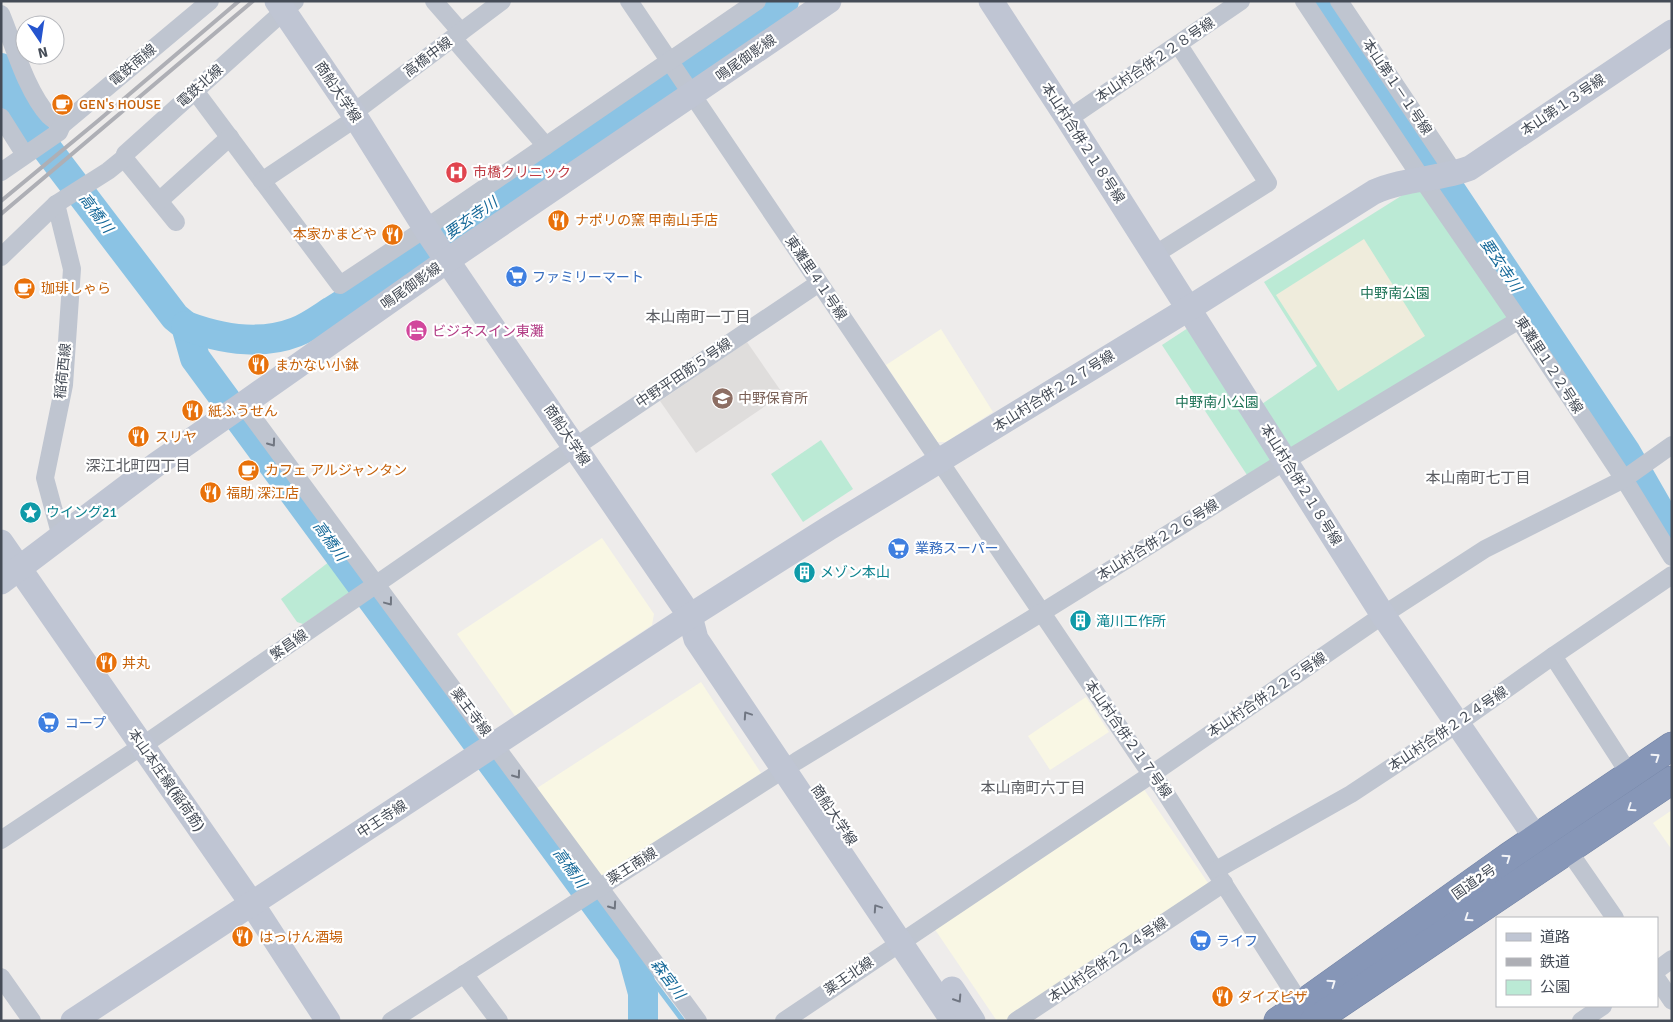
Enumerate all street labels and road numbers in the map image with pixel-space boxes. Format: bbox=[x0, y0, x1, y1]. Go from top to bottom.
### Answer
street label: 本山村合併２２８号線 bbox=[1092, 14, 1218, 106]
street label: 鳴尾御影線 bbox=[712, 31, 780, 85]
street label: 高橋中線 bbox=[401, 33, 455, 81]
street label: 本山第１－１号線 bbox=[1359, 36, 1435, 138]
street label: 電鉄南線 bbox=[106, 40, 160, 90]
street label: 商船大学線 bbox=[311, 58, 365, 126]
street label: 電鉄北線 bbox=[174, 61, 226, 111]
street label: 本山第１３号線 bbox=[1518, 71, 1608, 139]
street label: 本山村合併２１８号線 bbox=[1038, 80, 1128, 206]
street label: 東灘里４１号線 bbox=[782, 233, 850, 323]
street label: 鳴尾御影線 bbox=[377, 259, 445, 313]
street label: 東灘里１２２号線 bbox=[1511, 313, 1587, 417]
street label: 中野平田筋５号線 bbox=[633, 335, 735, 411]
street label: 稲荷西線 bbox=[52, 342, 74, 400]
street label: 本山村合併２２７号線 bbox=[990, 347, 1118, 435]
street label: 商船大学線 bbox=[540, 401, 594, 469]
street label: 本山村合併２１８号線 bbox=[1257, 421, 1345, 549]
street label: 本山村合併２２６号線 bbox=[1094, 496, 1222, 584]
street label: 繁昌線 bbox=[267, 626, 311, 664]
street label: 本山村合併２２５号線 bbox=[1204, 649, 1330, 741]
street label: 本山村合併２１７号線 bbox=[1081, 677, 1175, 801]
street label: 本山村合併２２４号線 bbox=[1385, 683, 1511, 775]
street label: 薬王寺線 bbox=[447, 685, 495, 739]
street label: 本山本庄線(稲荷筋) bbox=[124, 725, 208, 835]
street label: 商船大学線 bbox=[807, 781, 861, 849]
street label: 中王寺線 bbox=[354, 797, 410, 841]
street label: 薬王南線 bbox=[604, 844, 660, 888]
street label: 国道2号 bbox=[1449, 861, 1499, 903]
street label: 本山村合併２２４号線 bbox=[1045, 914, 1171, 1006]
street label: 薬王北線 bbox=[821, 953, 877, 999]

